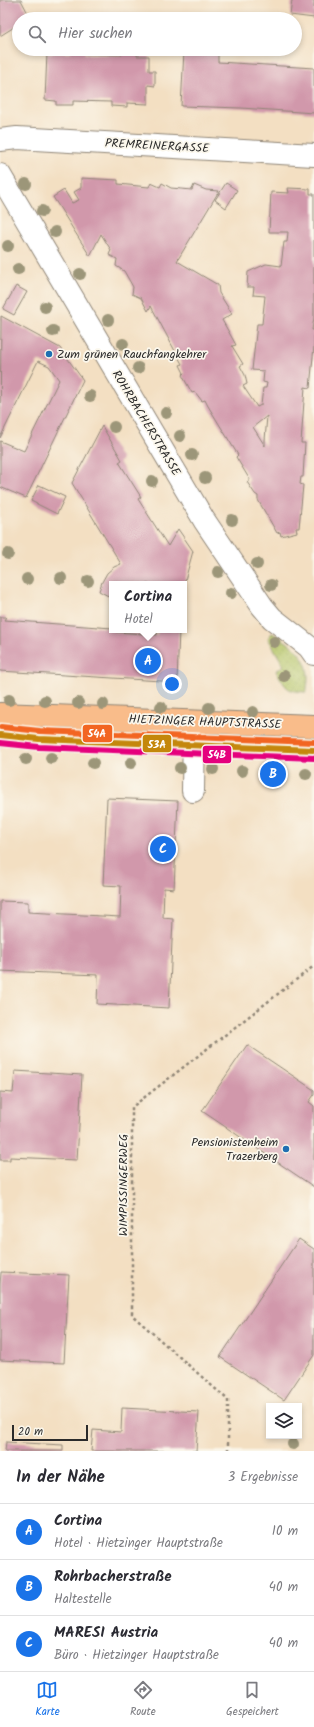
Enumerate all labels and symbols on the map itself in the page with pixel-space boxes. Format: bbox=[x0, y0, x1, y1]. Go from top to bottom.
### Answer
street label: PREMREINERGASSE bbox=[104, 134, 211, 158]
place label: Zum grünen Rauchfangkehrer bbox=[57, 345, 207, 364]
marker: Zum grünen Rauchfangkehrer bbox=[44, 349, 54, 359]
street label: ROHRBACHERSTRASSE bbox=[107, 366, 186, 480]
pin: A bbox=[135, 646, 161, 676]
your location bbox=[162, 674, 182, 694]
street label: HIETZINGER HAUPTSTRASSE bbox=[128, 710, 283, 734]
line badge: 54A bbox=[82, 724, 113, 743]
text: 54A bbox=[87, 725, 106, 743]
line badge: 53A bbox=[142, 734, 172, 753]
text: 53A bbox=[147, 736, 166, 754]
line badge: 54B bbox=[202, 745, 232, 764]
text: 54B bbox=[207, 746, 226, 764]
pin: B bbox=[260, 759, 286, 789]
pin: C bbox=[150, 834, 176, 864]
place label: Pensionistenheim Trazerberg bbox=[191, 1133, 278, 1166]
street label: WIMPISSINGERWEG bbox=[114, 1134, 133, 1236]
marker: Pensionistenheim Trazerberg bbox=[281, 1144, 291, 1154]
scale bar bbox=[12, 1423, 88, 1442]

